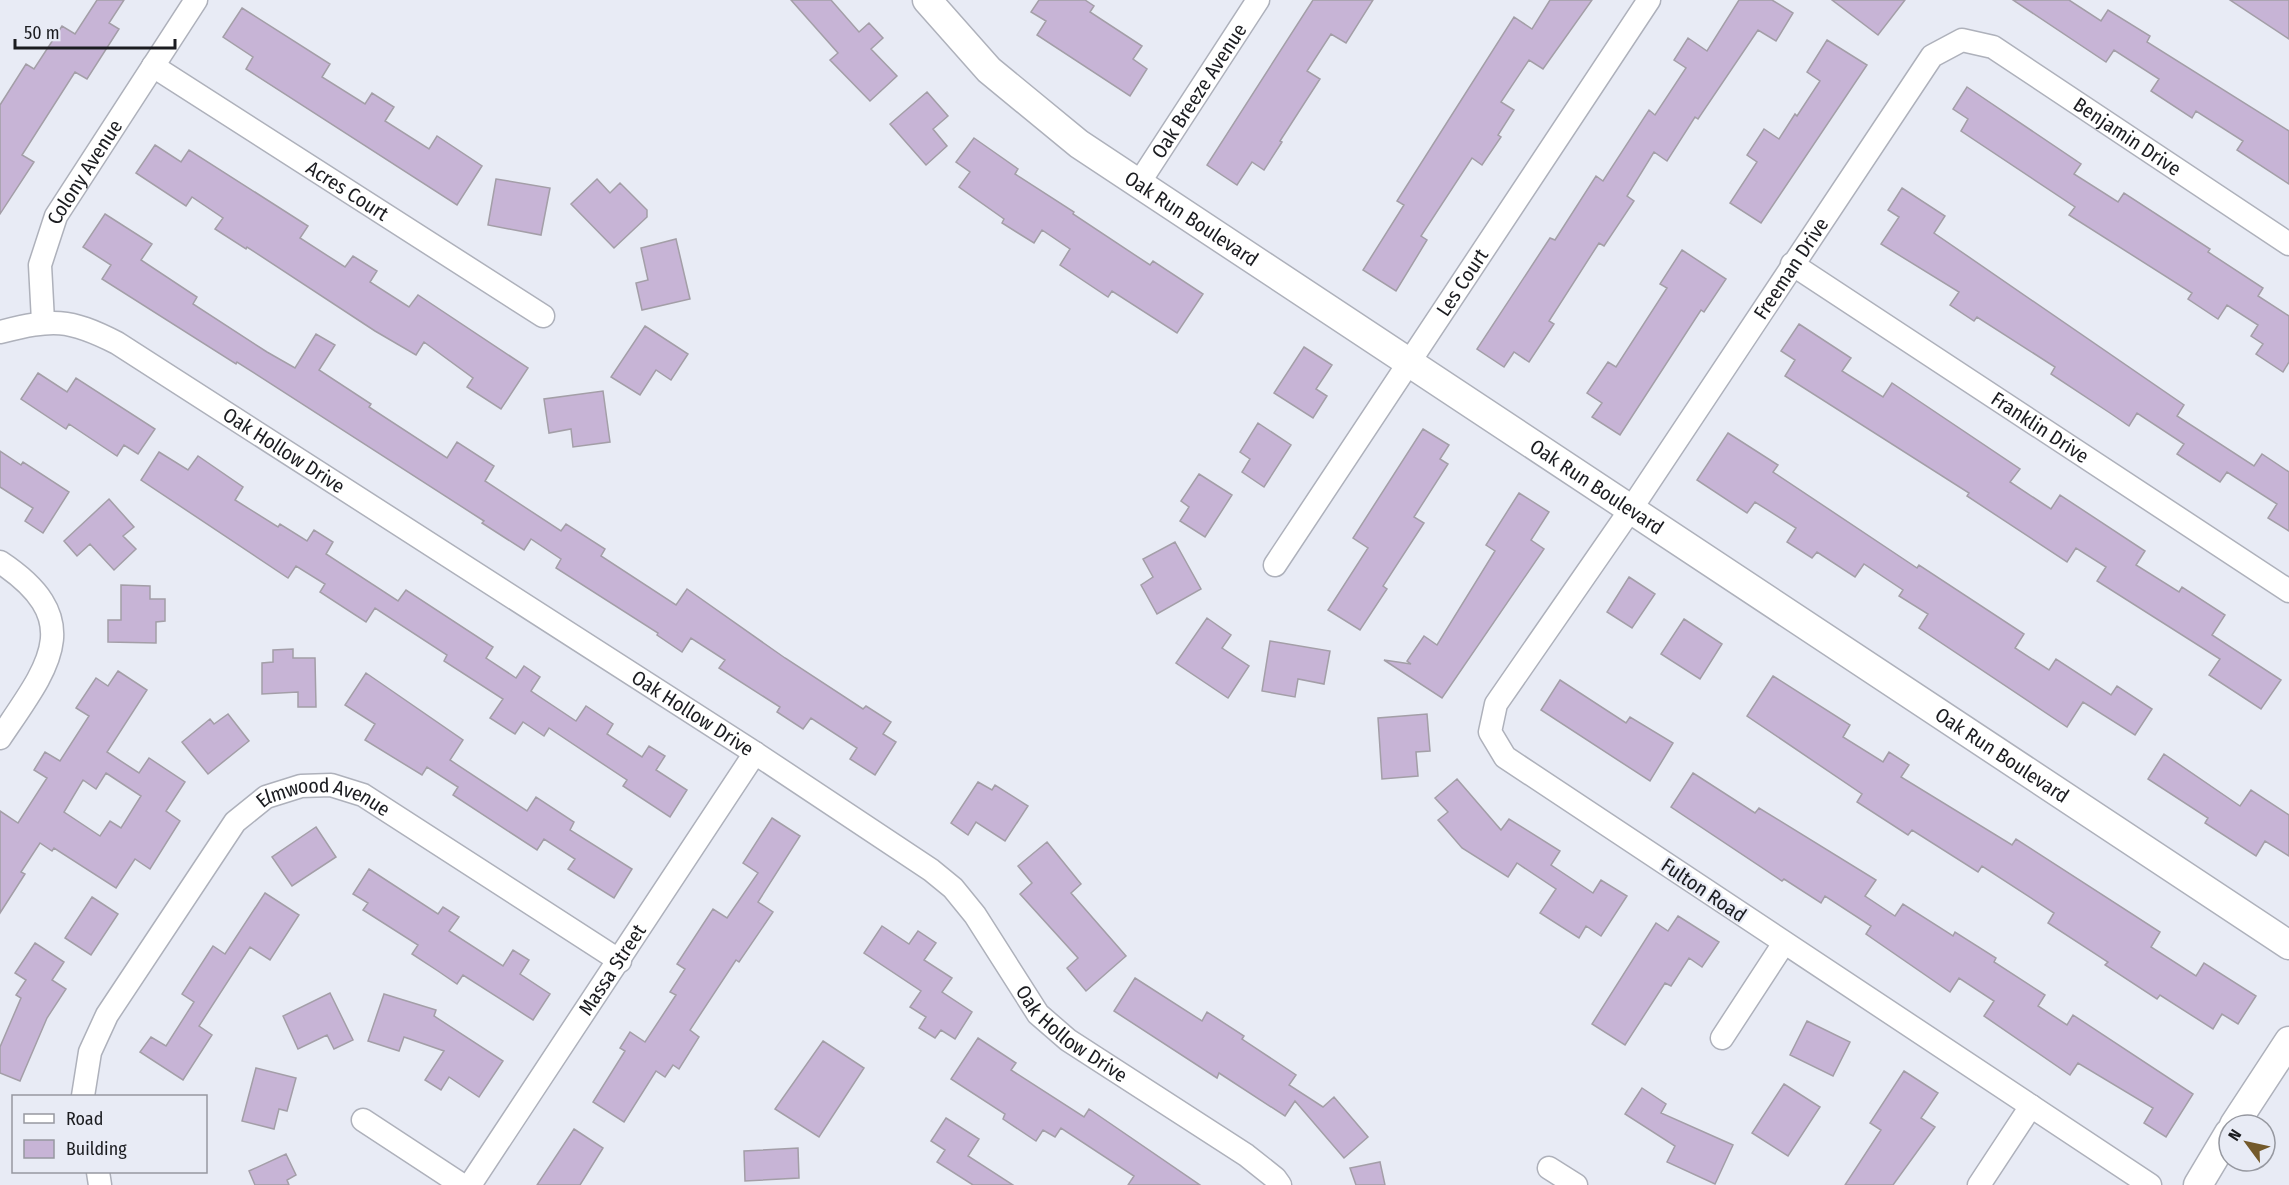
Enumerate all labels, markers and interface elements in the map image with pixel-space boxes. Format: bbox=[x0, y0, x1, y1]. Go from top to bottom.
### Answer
scale bar bbox=[15, 12, 176, 50]
street label: Oak Breeze Avenue bbox=[1146, 19, 1251, 163]
text: 50 m bbox=[24, 22, 60, 44]
street label: Benjamin Drive bbox=[2069, 92, 2186, 181]
street label: Colony Avenue bbox=[42, 115, 127, 227]
street label: Acres Court bbox=[302, 155, 393, 226]
street label: Oak Run Boulevard bbox=[1120, 166, 1263, 271]
street label: Freeman Drive bbox=[1749, 213, 1833, 324]
street label: Les Court bbox=[1431, 244, 1493, 321]
street label: Franklin Drive bbox=[1987, 386, 2094, 468]
street label: Oak Hollow Drive bbox=[219, 402, 349, 498]
street label: Oak Run Boulevard bbox=[1525, 434, 1668, 540]
street label: Oak Hollow Drive bbox=[627, 665, 758, 761]
street label: Oak Run Boulevard bbox=[1931, 702, 2073, 808]
street label: Elmwood Avenue bbox=[251, 773, 395, 821]
street label: Fulton Road bbox=[1657, 853, 1751, 927]
street label: Massa Street bbox=[573, 919, 651, 1020]
street label: Oak Hollow Drive bbox=[1011, 981, 1132, 1087]
legend bbox=[12, 1095, 207, 1173]
text: Road bbox=[66, 1108, 103, 1130]
north arrow bbox=[2217, 1113, 2277, 1173]
text: N bbox=[2224, 1126, 2245, 1144]
text: Building bbox=[66, 1138, 127, 1160]

